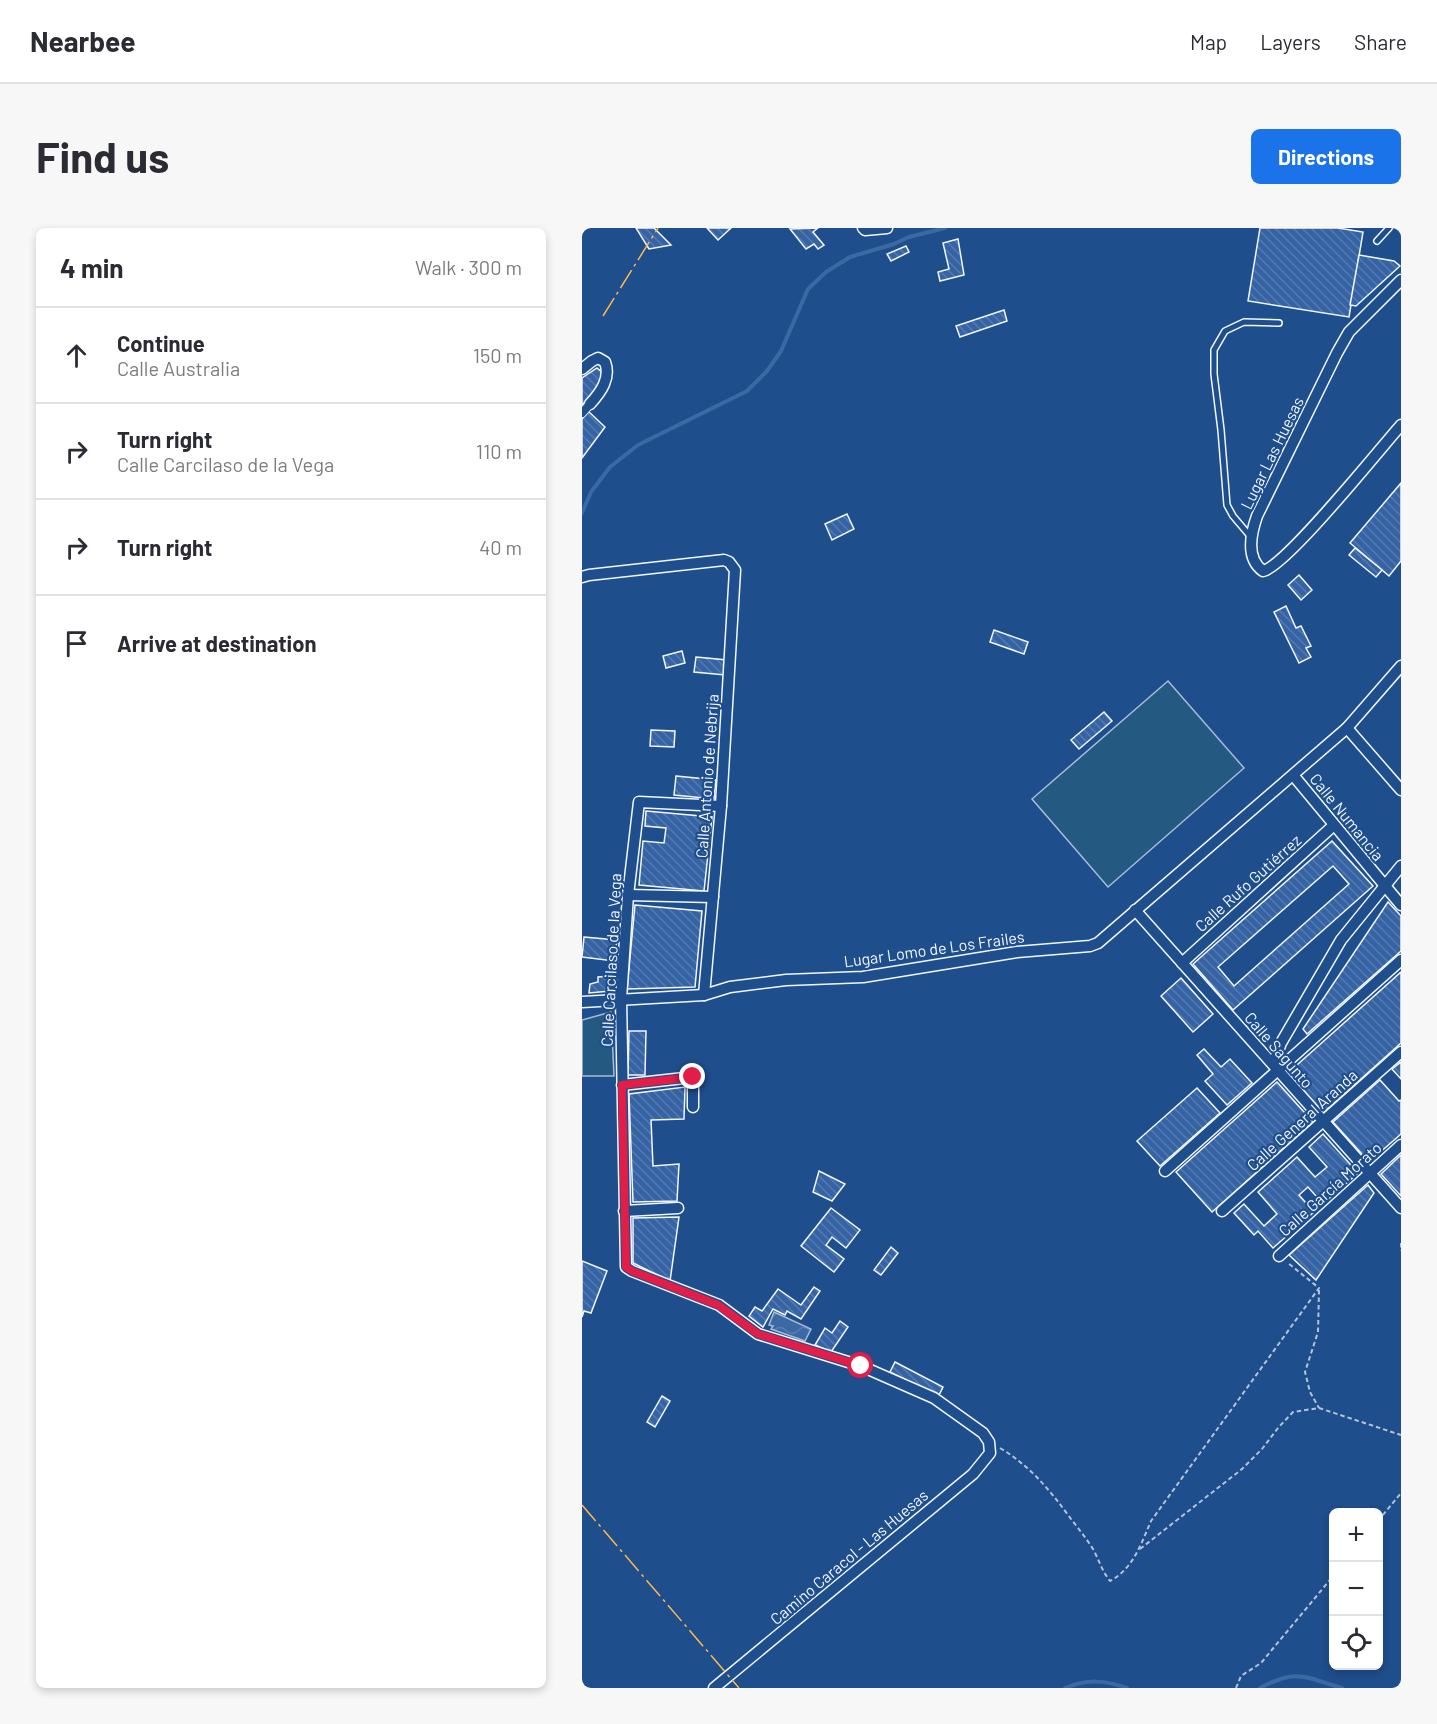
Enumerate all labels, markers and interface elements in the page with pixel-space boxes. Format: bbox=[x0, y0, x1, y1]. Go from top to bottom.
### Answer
text: Nearbee bbox=[30, 24, 136, 58]
text: Map bbox=[1190, 29, 1227, 54]
text: Layers bbox=[1260, 29, 1321, 54]
text: Share bbox=[1354, 29, 1407, 54]
button: Directions bbox=[1251, 129, 1401, 184]
text: Find us bbox=[36, 131, 169, 181]
text: 4 min bbox=[60, 252, 124, 283]
text: Walk · 300 m bbox=[415, 255, 522, 279]
text: Continue bbox=[117, 330, 205, 356]
icon: ahead bbox=[60, 339, 93, 372]
text: 150 m bbox=[473, 343, 522, 367]
text: Calle Australia bbox=[117, 356, 240, 380]
street label: Lugar Las Huesas bbox=[1236, 394, 1307, 512]
text: Turn right bbox=[117, 426, 212, 452]
icon: right bbox=[60, 435, 93, 468]
text: 110 m bbox=[476, 439, 522, 463]
text: Calle Carcilaso de la Vega bbox=[117, 452, 334, 476]
icon: right bbox=[60, 531, 93, 564]
text: Turn right bbox=[117, 534, 212, 560]
text: 40 m bbox=[479, 535, 522, 559]
icon: arrive bbox=[60, 627, 93, 660]
text: Arrive at destination bbox=[117, 630, 316, 656]
street label: Calle Antonio de Nebrija bbox=[691, 693, 722, 859]
street label: Calle Numancia bbox=[1306, 769, 1388, 864]
street label: Calle Rufo Gutiérrez bbox=[1191, 830, 1305, 935]
street label: Calle Carcilaso de la Vega bbox=[596, 873, 625, 1047]
street label: Lugar Lomo de Los Frailes bbox=[842, 926, 1025, 971]
street label: Calle Sagunto bbox=[1241, 1008, 1318, 1092]
route end bbox=[679, 1063, 705, 1089]
street label: Calle General Aranda bbox=[1242, 1065, 1361, 1174]
street label: Calle García Morato bbox=[1274, 1137, 1385, 1240]
route start bbox=[847, 1352, 873, 1378]
street label: Camino Caracol - Las Huesas bbox=[766, 1485, 931, 1628]
map controls bbox=[1329, 1508, 1383, 1670]
button: + bbox=[1329, 1508, 1383, 1562]
button: − bbox=[1329, 1562, 1383, 1616]
button: locate bbox=[1329, 1616, 1383, 1670]

